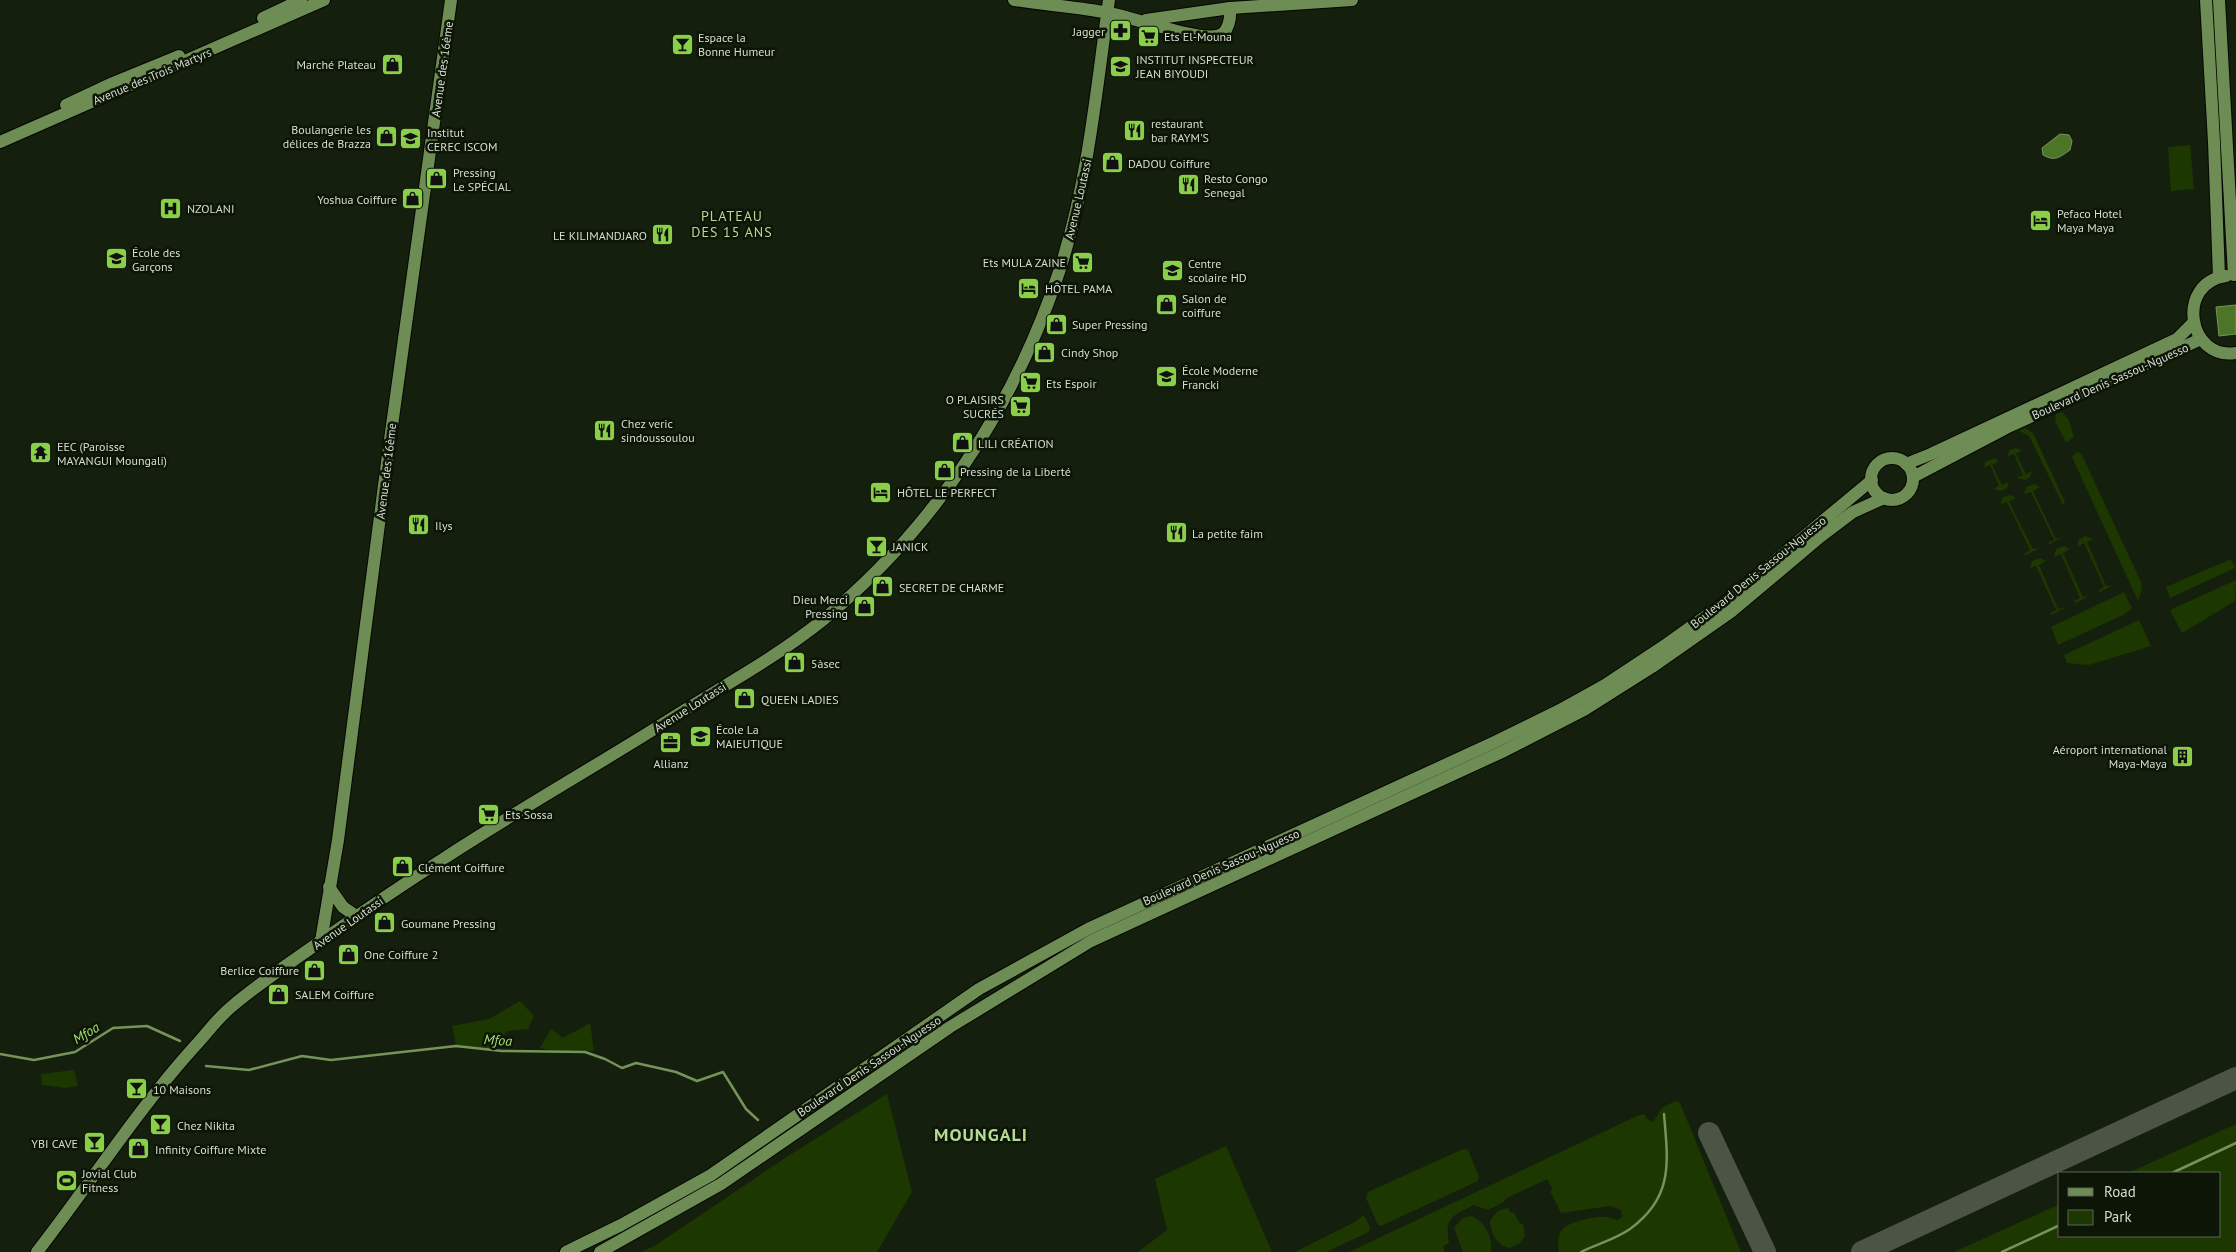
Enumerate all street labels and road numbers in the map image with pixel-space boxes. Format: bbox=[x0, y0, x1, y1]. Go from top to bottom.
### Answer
street label: Avenue des 16ème bbox=[428, 20, 456, 118]
street label: Avenue des Trois Martyrs bbox=[91, 44, 213, 108]
street label: Avenue Loutassi bbox=[1061, 157, 1095, 241]
street label: Boulevard Denis Sassou-Nguesso bbox=[2029, 340, 2191, 422]
street label: Avenue des 16ème bbox=[373, 422, 399, 520]
street label: Boulevard Denis Sassou-Nguesso bbox=[1687, 513, 1829, 631]
street label: Avenue Loutassi bbox=[651, 679, 729, 735]
street label: Boulevard Denis Sassou-Nguesso bbox=[1140, 826, 1302, 908]
street label: Avenue Loutassi bbox=[310, 893, 386, 953]
street label: Boulevard Denis Sassou-Nguesso bbox=[794, 1012, 944, 1120]

